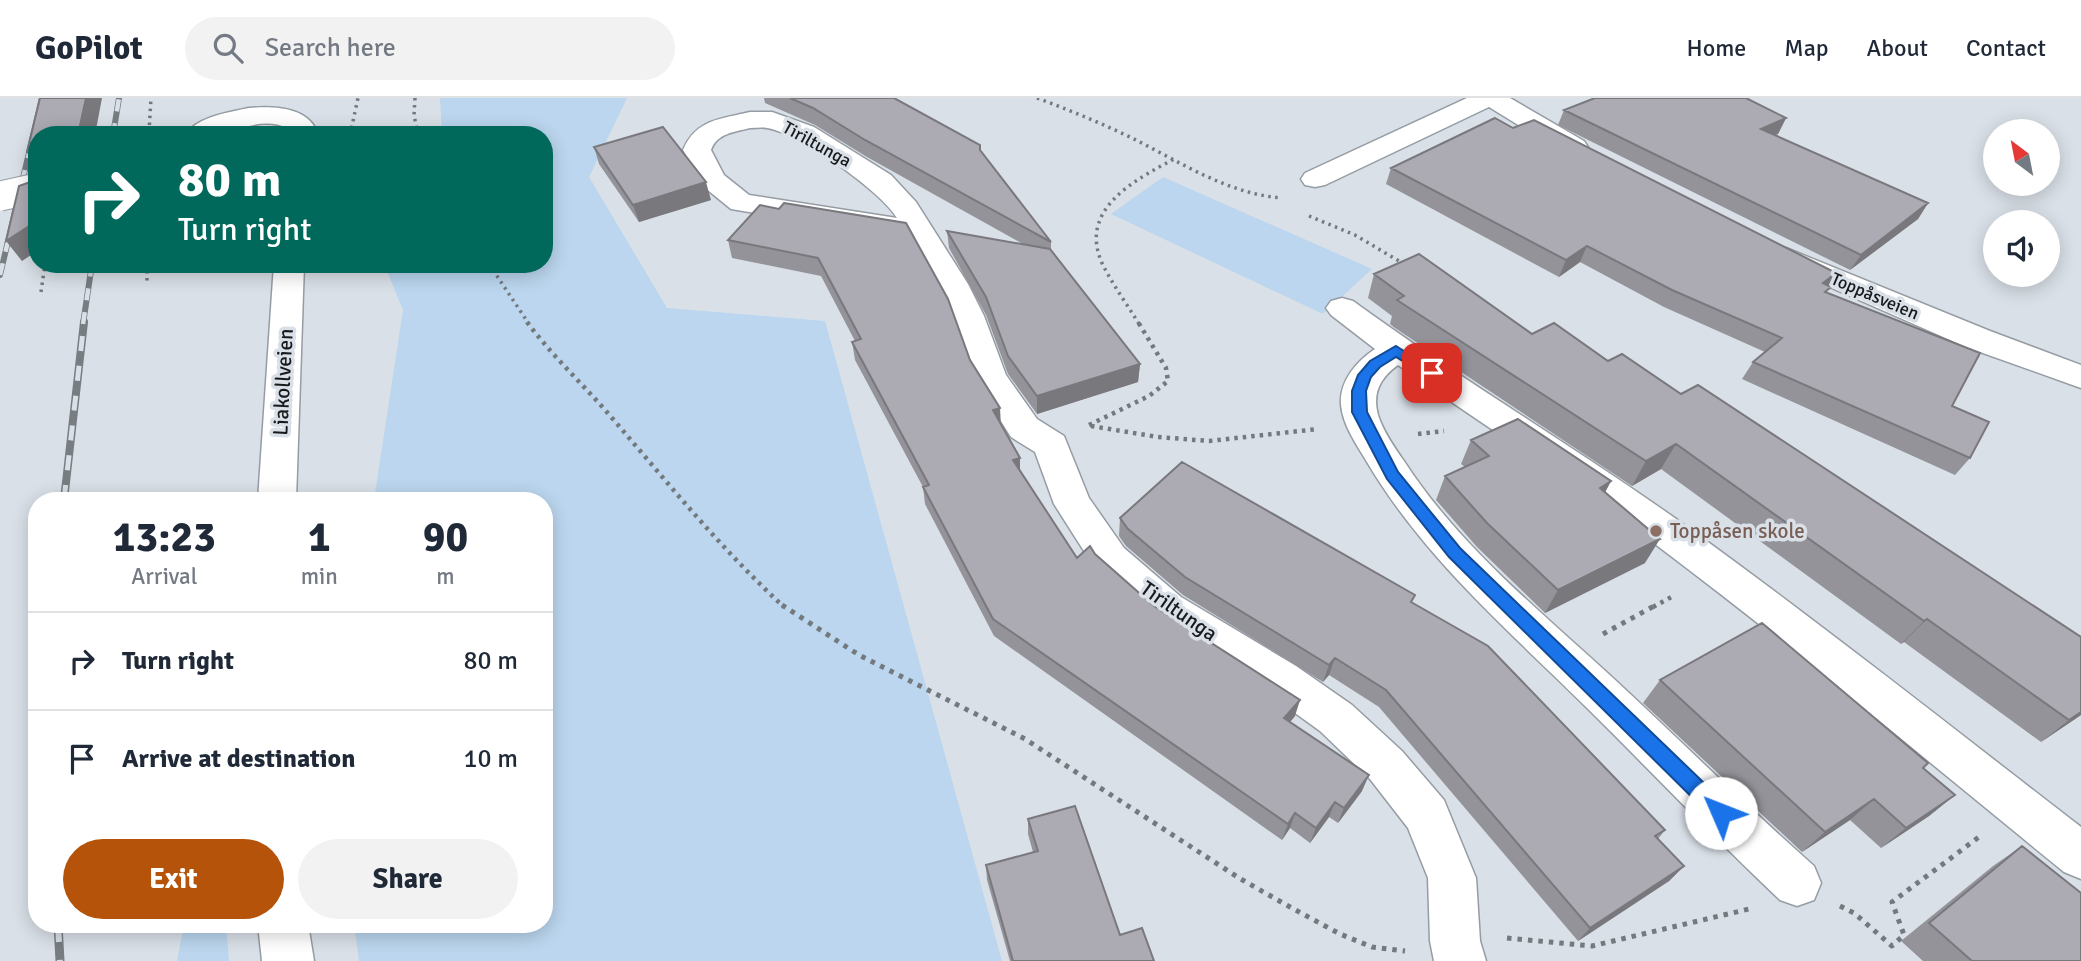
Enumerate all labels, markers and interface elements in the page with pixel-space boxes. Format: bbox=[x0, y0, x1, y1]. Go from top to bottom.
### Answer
search box bbox=[185, 17, 675, 80]
text: GoPilot bbox=[35, 28, 143, 69]
icon: search bbox=[209, 29, 247, 67]
text: Search here bbox=[265, 32, 396, 64]
text: Home bbox=[1686, 33, 1746, 63]
text: Map bbox=[1784, 33, 1829, 63]
text: About bbox=[1867, 33, 1928, 63]
text: Contact bbox=[1966, 33, 2046, 63]
street label: Tiriltunga bbox=[779, 116, 855, 172]
north arrow bbox=[1983, 119, 2060, 196]
map controls bbox=[1983, 119, 2060, 287]
text: 80 m bbox=[178, 150, 281, 210]
icon: right bbox=[63, 154, 154, 245]
text: Turn right bbox=[178, 210, 311, 249]
button: sound bbox=[1983, 210, 2060, 287]
street label: Toppåsveien bbox=[1828, 268, 1922, 324]
street label: Liakollveien bbox=[267, 328, 299, 436]
pin bbox=[1402, 343, 1462, 403]
icon: arrive bbox=[1413, 354, 1451, 392]
text: 13:23 bbox=[113, 512, 216, 563]
text: 1 bbox=[308, 512, 331, 563]
text: 90 bbox=[423, 512, 468, 563]
place label: Toppåsen skole bbox=[1670, 518, 1805, 544]
marker: Toppåsen skole bbox=[1648, 523, 1664, 539]
text: Arrival bbox=[131, 562, 198, 591]
text: min bbox=[301, 562, 338, 591]
text: m bbox=[436, 562, 455, 591]
street label: Tiriltunga bbox=[1136, 575, 1222, 647]
icon: right bbox=[63, 642, 101, 680]
text: Turn right bbox=[122, 645, 234, 677]
text: 80 m bbox=[463, 645, 518, 677]
icon: arrive bbox=[63, 740, 101, 778]
text: Arrive at destination bbox=[122, 743, 355, 775]
text: 10 m bbox=[463, 743, 518, 775]
position arrow bbox=[1684, 776, 1758, 850]
button: Exit bbox=[63, 839, 284, 919]
button: Share bbox=[298, 839, 518, 919]

